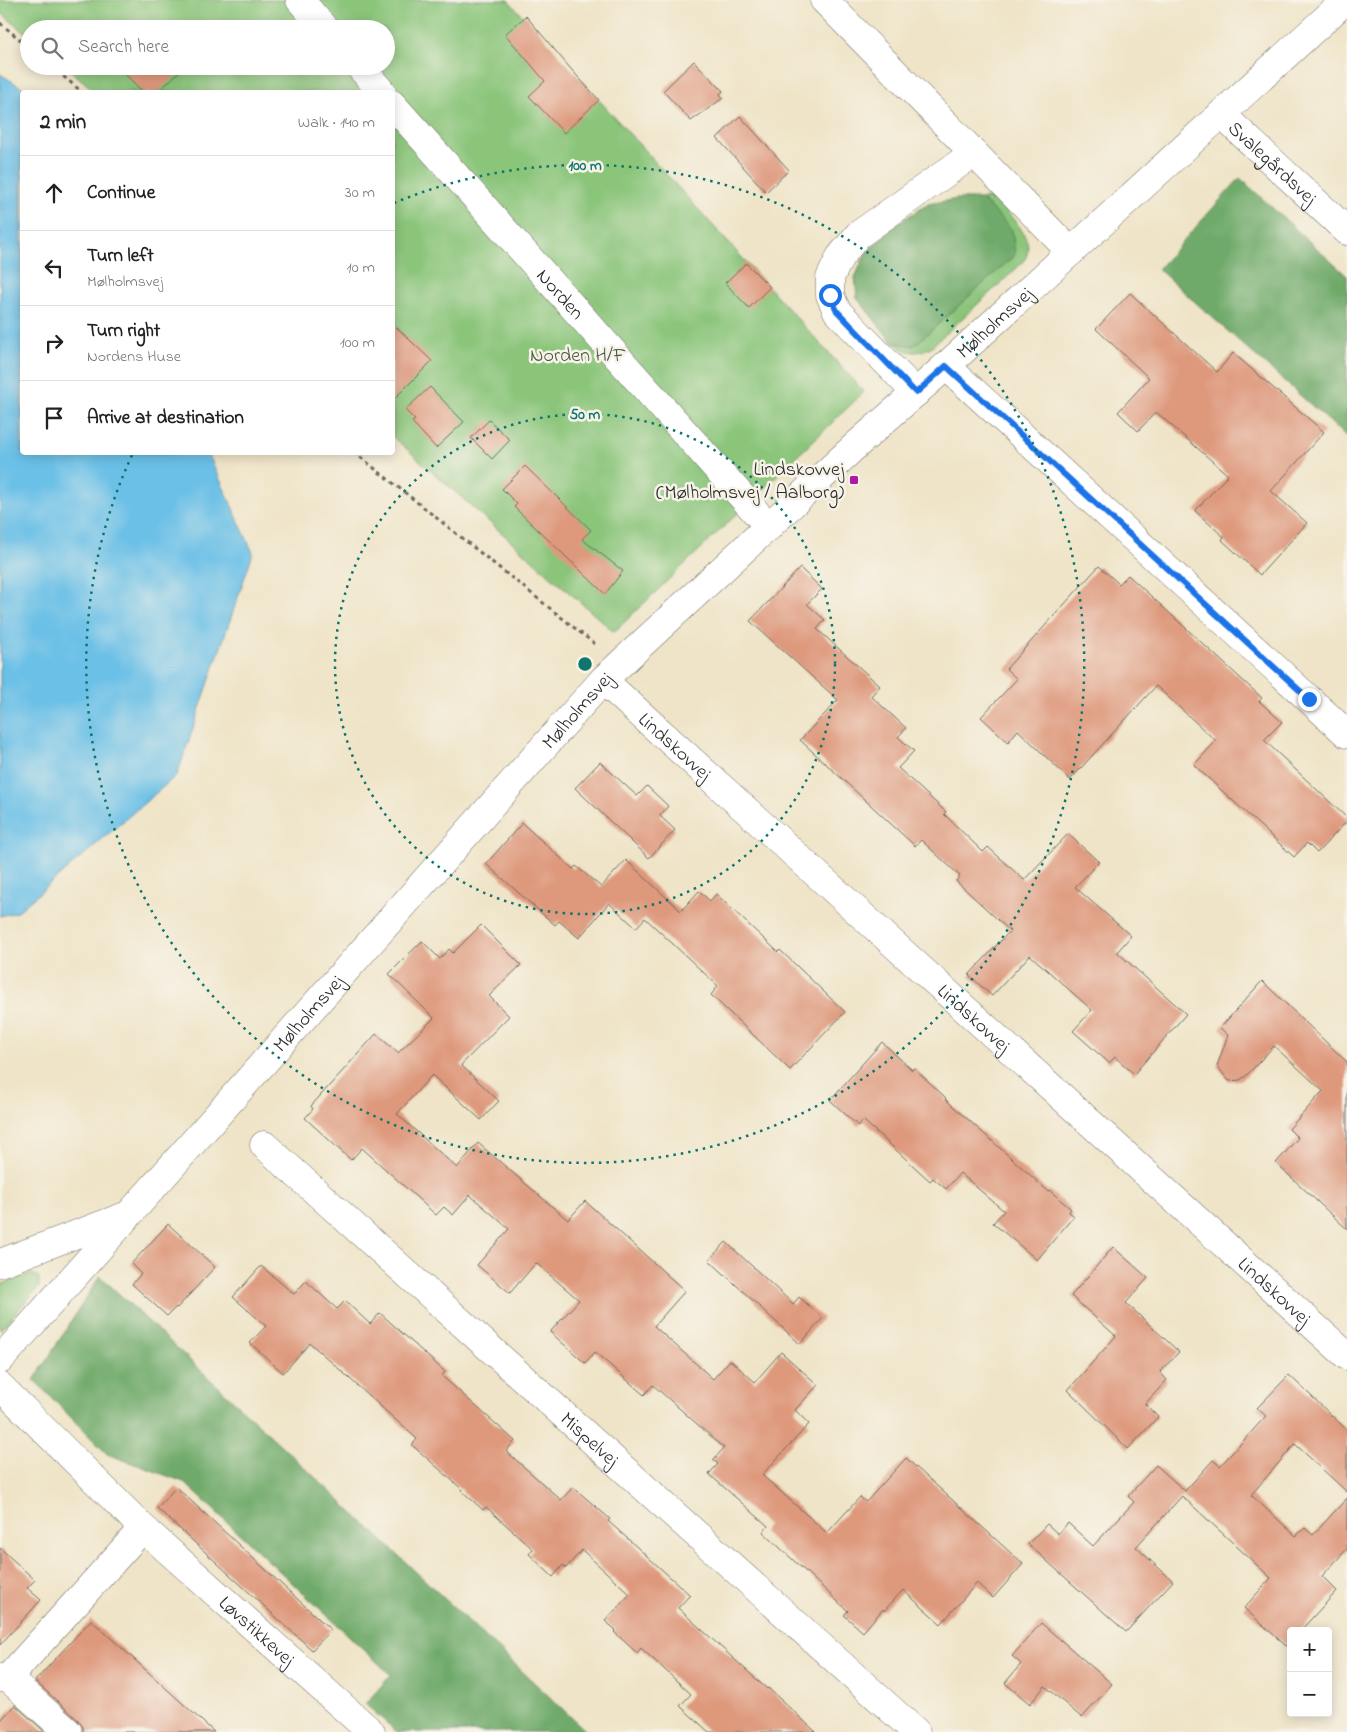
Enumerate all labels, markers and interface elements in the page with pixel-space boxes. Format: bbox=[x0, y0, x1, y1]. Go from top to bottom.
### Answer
search box bbox=[20, 20, 395, 75]
icon: search bbox=[38, 34, 66, 62]
text: Search here bbox=[78, 34, 169, 61]
text: 2 min bbox=[40, 108, 86, 138]
text: Walk · 140 m bbox=[298, 111, 375, 135]
street label: Svalegårdsvej bbox=[1220, 115, 1323, 214]
text: 100 m bbox=[568, 155, 602, 177]
icon: ahead bbox=[40, 179, 68, 207]
text: Continue bbox=[87, 180, 155, 207]
text: 30 m bbox=[345, 181, 375, 205]
text: Turn left bbox=[87, 243, 154, 270]
icon: left bbox=[40, 254, 68, 282]
text: 10 m bbox=[347, 256, 375, 280]
street label: Norden bbox=[528, 263, 590, 327]
text: Mølholmsvej bbox=[87, 270, 163, 294]
street label: Mølholmsvej bbox=[951, 280, 1041, 367]
route start bbox=[819, 284, 842, 307]
text: Turn right bbox=[87, 318, 160, 345]
icon: right bbox=[40, 329, 68, 357]
text: 100 m bbox=[340, 331, 375, 355]
park label: Norden H/F bbox=[530, 342, 626, 371]
text: Nordens Huse bbox=[87, 345, 181, 369]
icon: arrive bbox=[40, 404, 68, 432]
text: 50 m bbox=[570, 404, 601, 426]
text: Arrive at destination bbox=[87, 405, 244, 432]
place label: Lindskovvej (Mølholmsvej / Aalborg) bbox=[656, 456, 845, 509]
marker: Lindskovvej (Mølholmsvej / Aalborg) bbox=[848, 474, 860, 486]
centre of rings bbox=[576, 655, 594, 673]
street label: Mølholmsvej bbox=[536, 665, 621, 757]
route end bbox=[1298, 688, 1321, 711]
street label: Lindskovvej bbox=[631, 707, 718, 790]
street label: Mølholmsvej bbox=[267, 969, 353, 1060]
street label: Lindskovvej bbox=[930, 978, 1017, 1061]
street label: Lindskovvej bbox=[1230, 1251, 1317, 1334]
street label: Mispelvej bbox=[553, 1406, 625, 1476]
street label: Løvstikkevej bbox=[211, 1590, 301, 1675]
map controls bbox=[1287, 1627, 1332, 1717]
button: + bbox=[1287, 1627, 1332, 1672]
button: − bbox=[1287, 1672, 1332, 1717]

